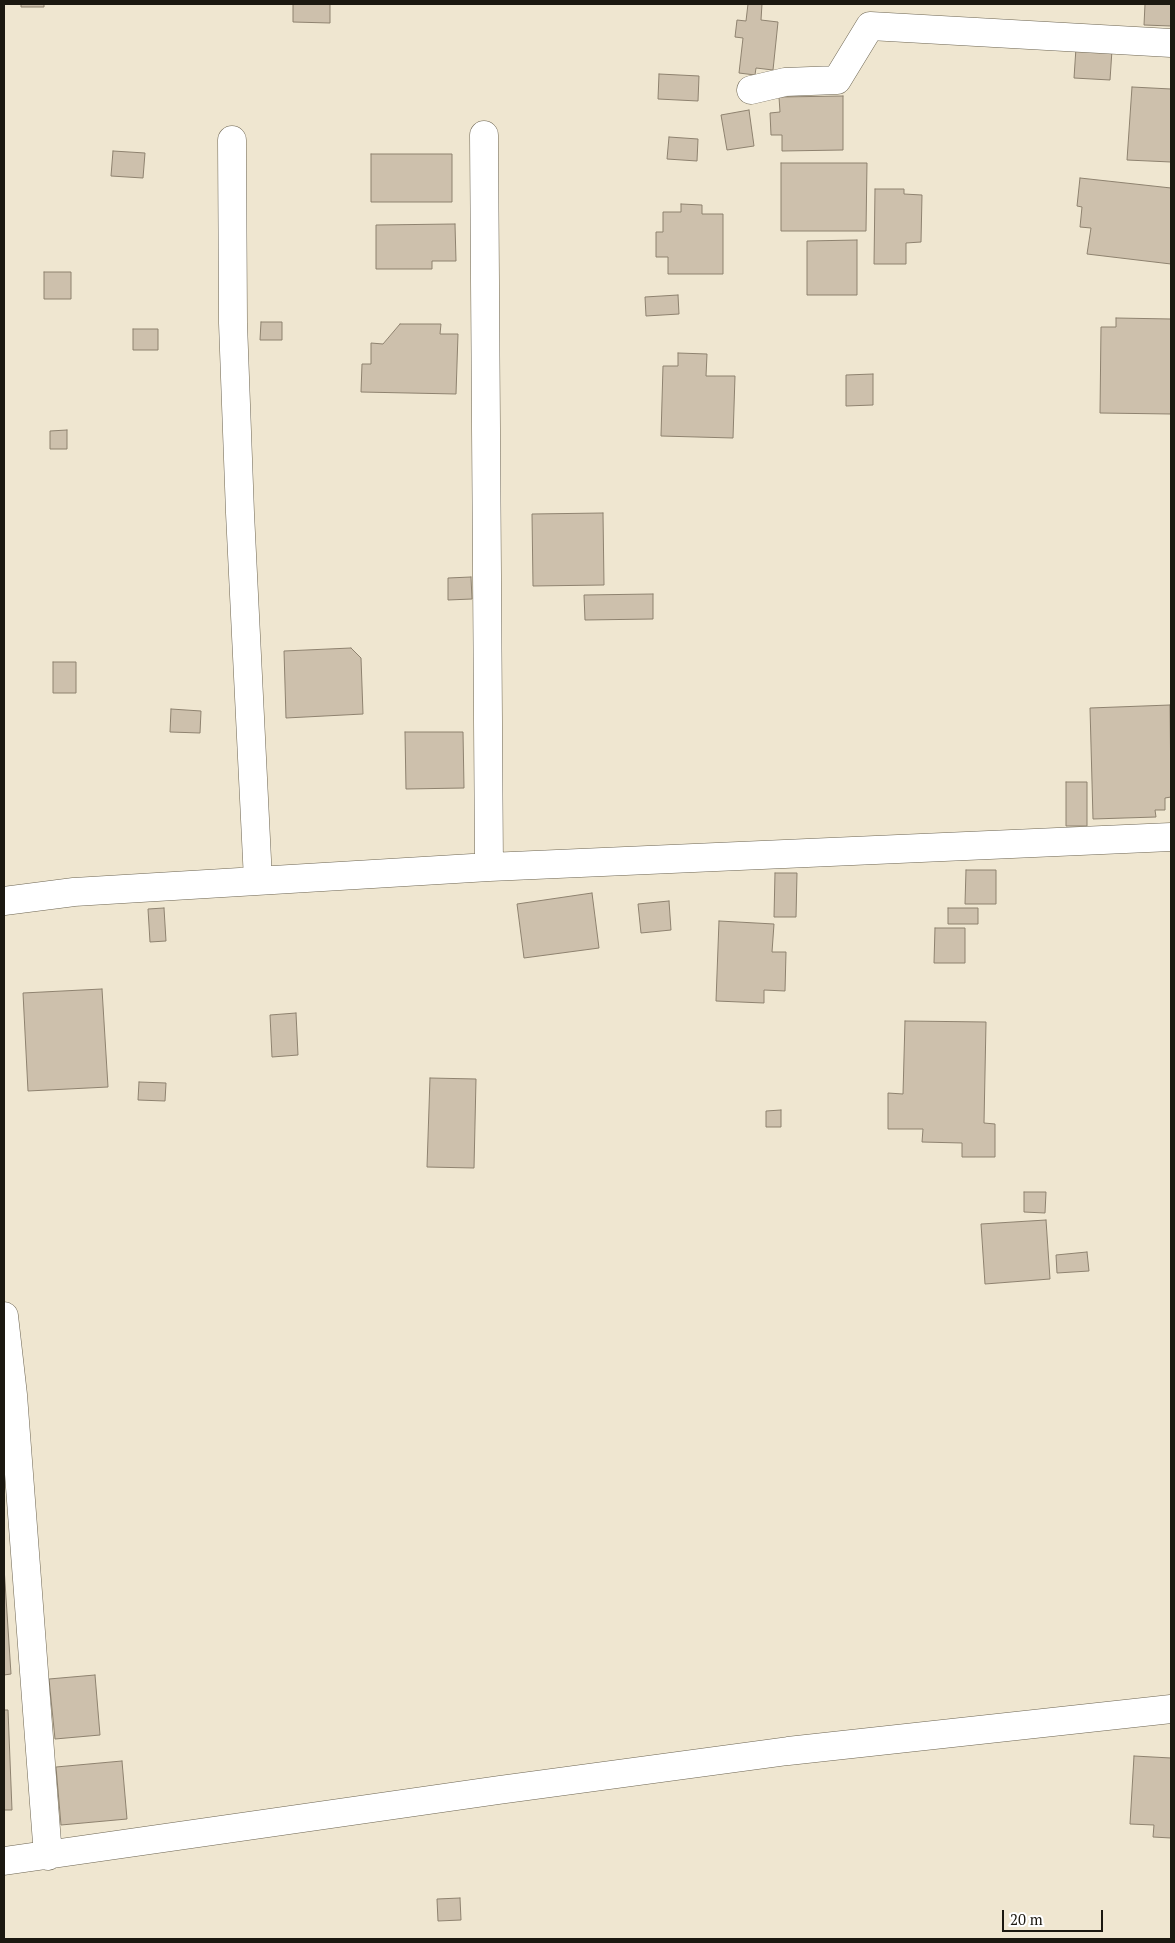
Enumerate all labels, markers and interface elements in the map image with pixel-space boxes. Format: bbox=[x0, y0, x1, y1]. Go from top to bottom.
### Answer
scale bar bbox=[1005, 1900, 1106, 1932]
text: 20 m bbox=[1010, 1909, 1043, 1929]

